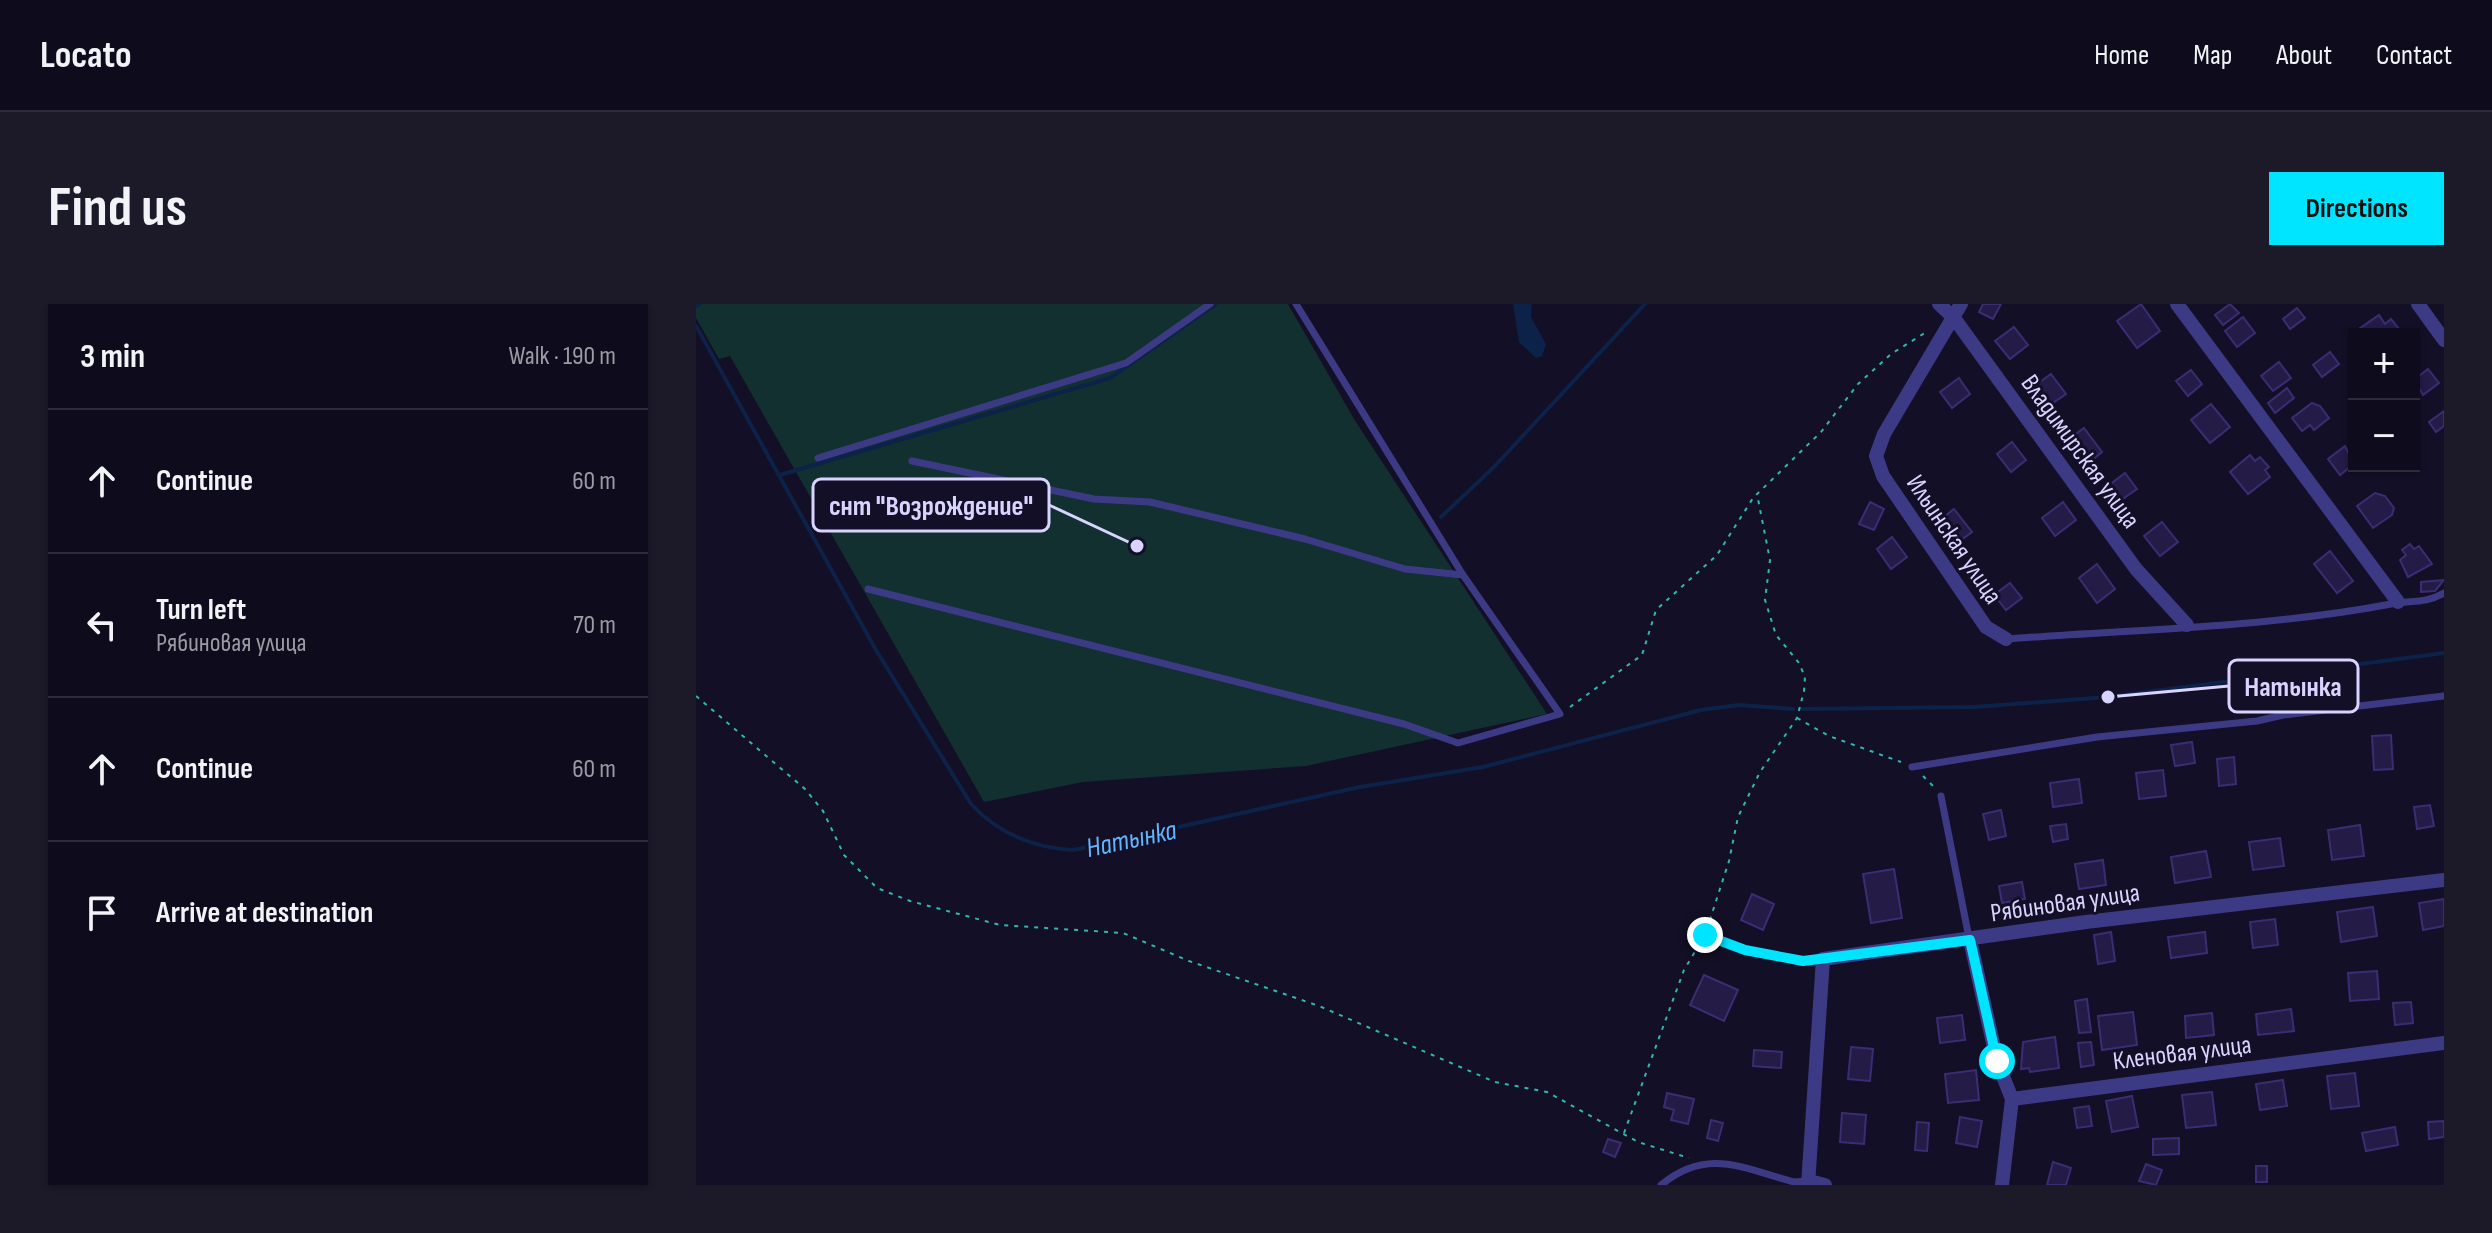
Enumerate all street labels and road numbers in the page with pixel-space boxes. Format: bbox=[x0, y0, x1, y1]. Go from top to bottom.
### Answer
street label: Владимирская улица bbox=[2014, 369, 2146, 535]
street label: Ильинская улица bbox=[1899, 469, 2008, 610]
street label: Рябиновая улица bbox=[1989, 878, 2142, 929]
street label: Кленовая улица bbox=[2111, 1030, 2253, 1077]

